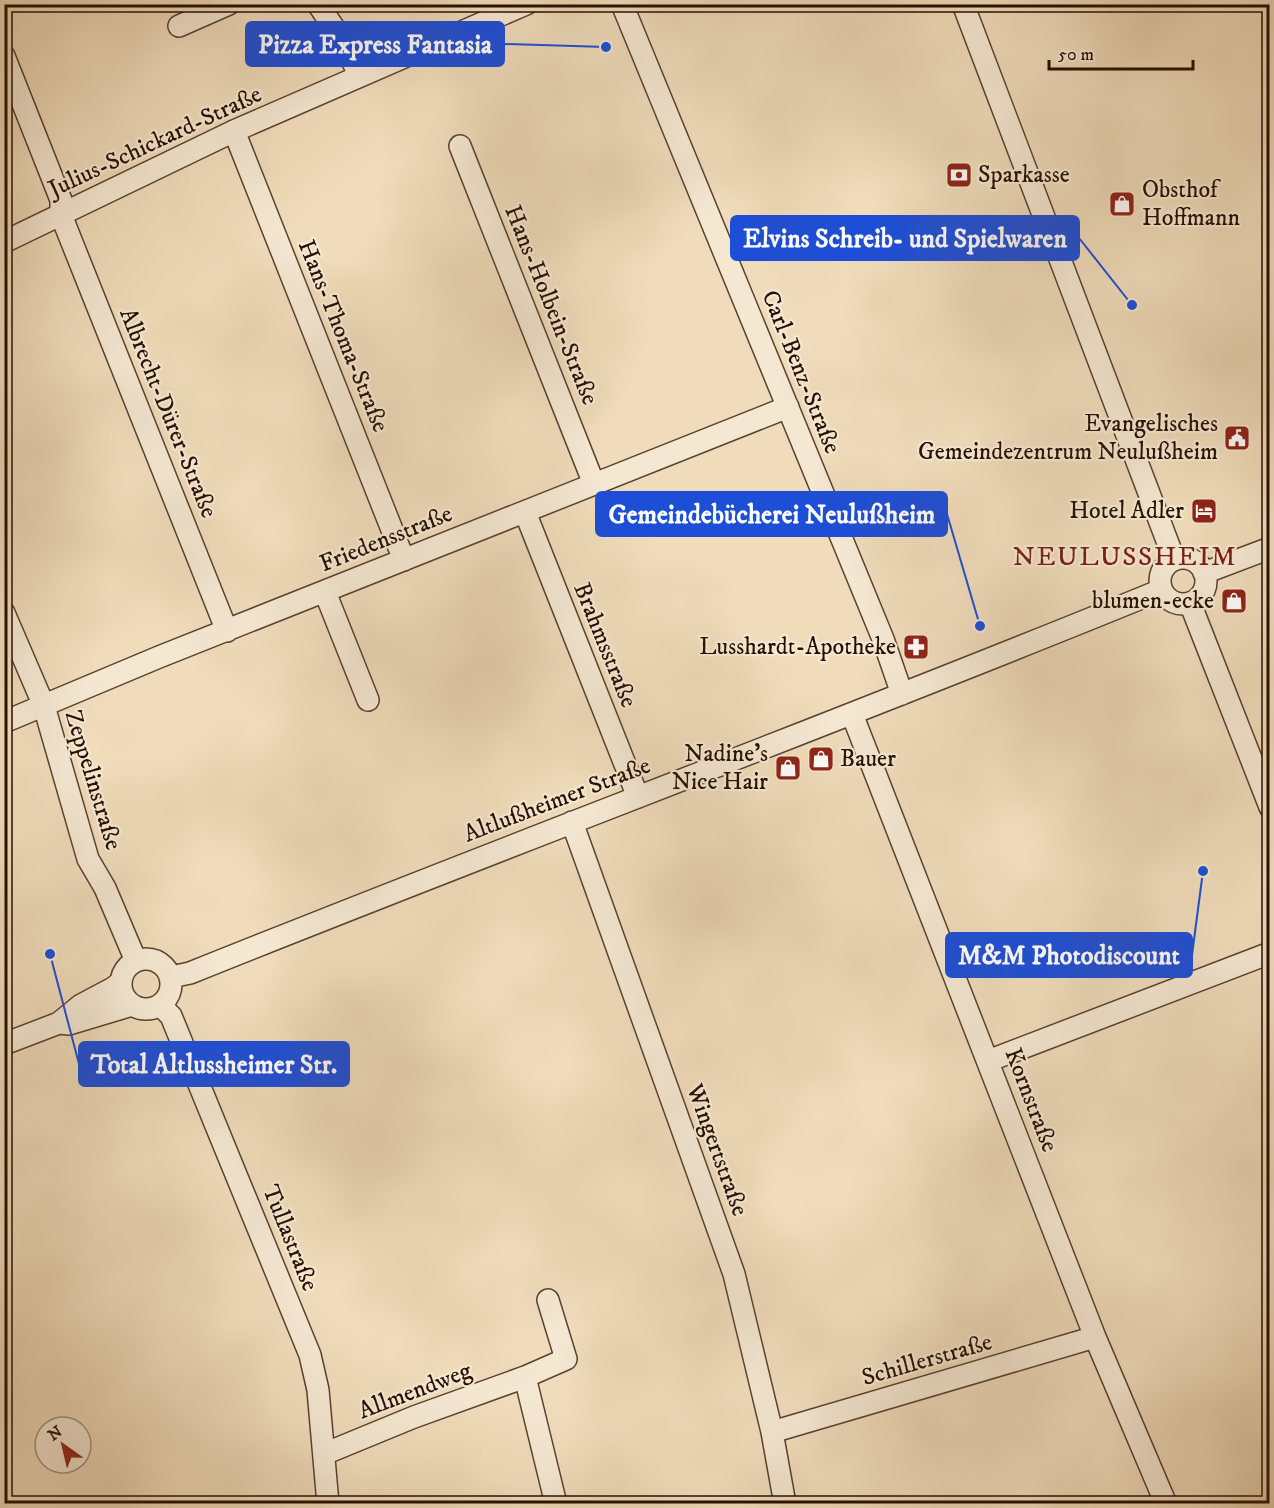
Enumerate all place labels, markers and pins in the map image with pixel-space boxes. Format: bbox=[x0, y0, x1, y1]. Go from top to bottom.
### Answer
callout: Pizza Express Fantasia bbox=[246, 22, 504, 66]
bank icon: Sparkasse bbox=[944, 160, 974, 190]
place label: Sparkasse bbox=[978, 160, 1070, 190]
place label: Obsthof Hoffmann bbox=[1142, 175, 1241, 233]
shop icon: Obsthof Hoffmann bbox=[1107, 189, 1137, 219]
callout: Elvins Schreib- und Spielwaren bbox=[731, 216, 1079, 260]
place label: Evangelisches Gemeindezentrum Neulußheim bbox=[918, 409, 1218, 467]
public building icon: Evangelisches Gemeindezentrum Neulußheim bbox=[1222, 423, 1252, 453]
callout: Gemeindebücherei Neulußheim bbox=[596, 492, 947, 536]
place label: Hotel Adler bbox=[1069, 496, 1184, 526]
hotel icon: Hotel Adler bbox=[1189, 496, 1219, 526]
place label: blumen-ecke bbox=[1092, 586, 1214, 616]
shop icon: blumen-ecke bbox=[1219, 586, 1249, 616]
place label: Lusshardt-Apotheke bbox=[699, 632, 896, 662]
pharmacy icon: Lusshardt-Apotheke bbox=[901, 632, 931, 662]
place label: Nadine's Nice Hair bbox=[672, 739, 768, 797]
shop icon: Bauer bbox=[806, 744, 836, 774]
place label: Bauer bbox=[840, 744, 896, 774]
shop icon: Nadine's Nice Hair bbox=[773, 753, 803, 783]
callout: M&M Photodiscount bbox=[946, 933, 1192, 977]
callout: Total Altlussheimer Str. bbox=[79, 1042, 349, 1086]

